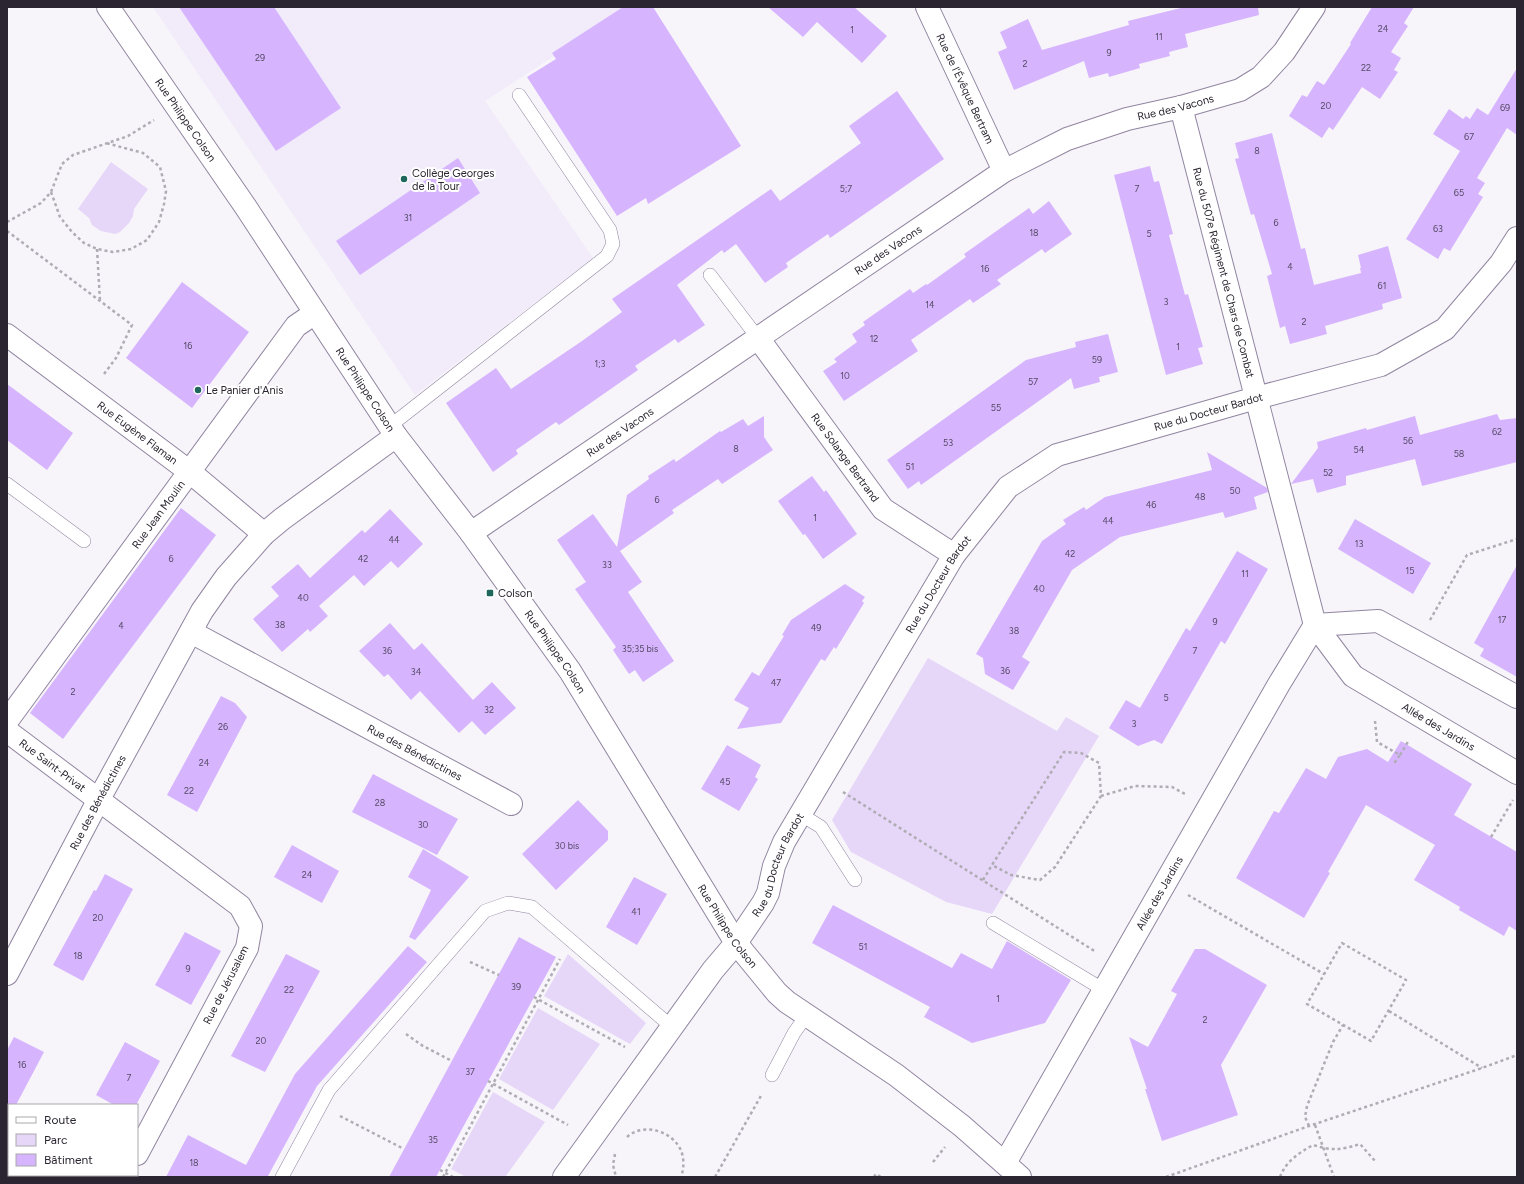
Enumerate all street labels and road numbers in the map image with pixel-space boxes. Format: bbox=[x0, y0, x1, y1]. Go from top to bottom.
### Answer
street label: Rue de l'Évêque Bertram bbox=[934, 31, 997, 146]
street label: Rue Philippe Colson bbox=[153, 76, 219, 164]
street label: Rue des Vacons bbox=[1136, 91, 1215, 123]
street label: Rue du 507e Régiment de Chars de Combat bbox=[1190, 166, 1257, 379]
street label: Rue des Vacons bbox=[852, 222, 924, 277]
street label: Rue Philippe Colson bbox=[333, 345, 398, 434]
street label: Rue du Docteur Bardot bbox=[1152, 390, 1264, 433]
street label: Rue Eugène Flaman bbox=[95, 398, 180, 467]
street label: Rue des Vacons bbox=[584, 404, 656, 459]
street label: Rue Solange Bertrand bbox=[809, 410, 882, 504]
street label: Rue Jean Moulin bbox=[129, 478, 187, 551]
street label: Rue du Docteur Bardot bbox=[903, 533, 974, 635]
street label: Rue Philippe Colson bbox=[522, 608, 588, 696]
street label: Allée des Jardins bbox=[1400, 700, 1477, 753]
street label: Rue des Bénédictines bbox=[365, 721, 465, 783]
street label: Rue Saint-Privat bbox=[17, 736, 88, 794]
street label: Rue des Bénédictines bbox=[67, 753, 128, 852]
street label: Rue du Docteur Bardot bbox=[749, 810, 806, 919]
street label: Allée des Jardins bbox=[1133, 854, 1186, 932]
street label: Rue Philippe Colson bbox=[695, 882, 760, 970]
street label: Rue de Jérusalem bbox=[200, 943, 252, 1027]

